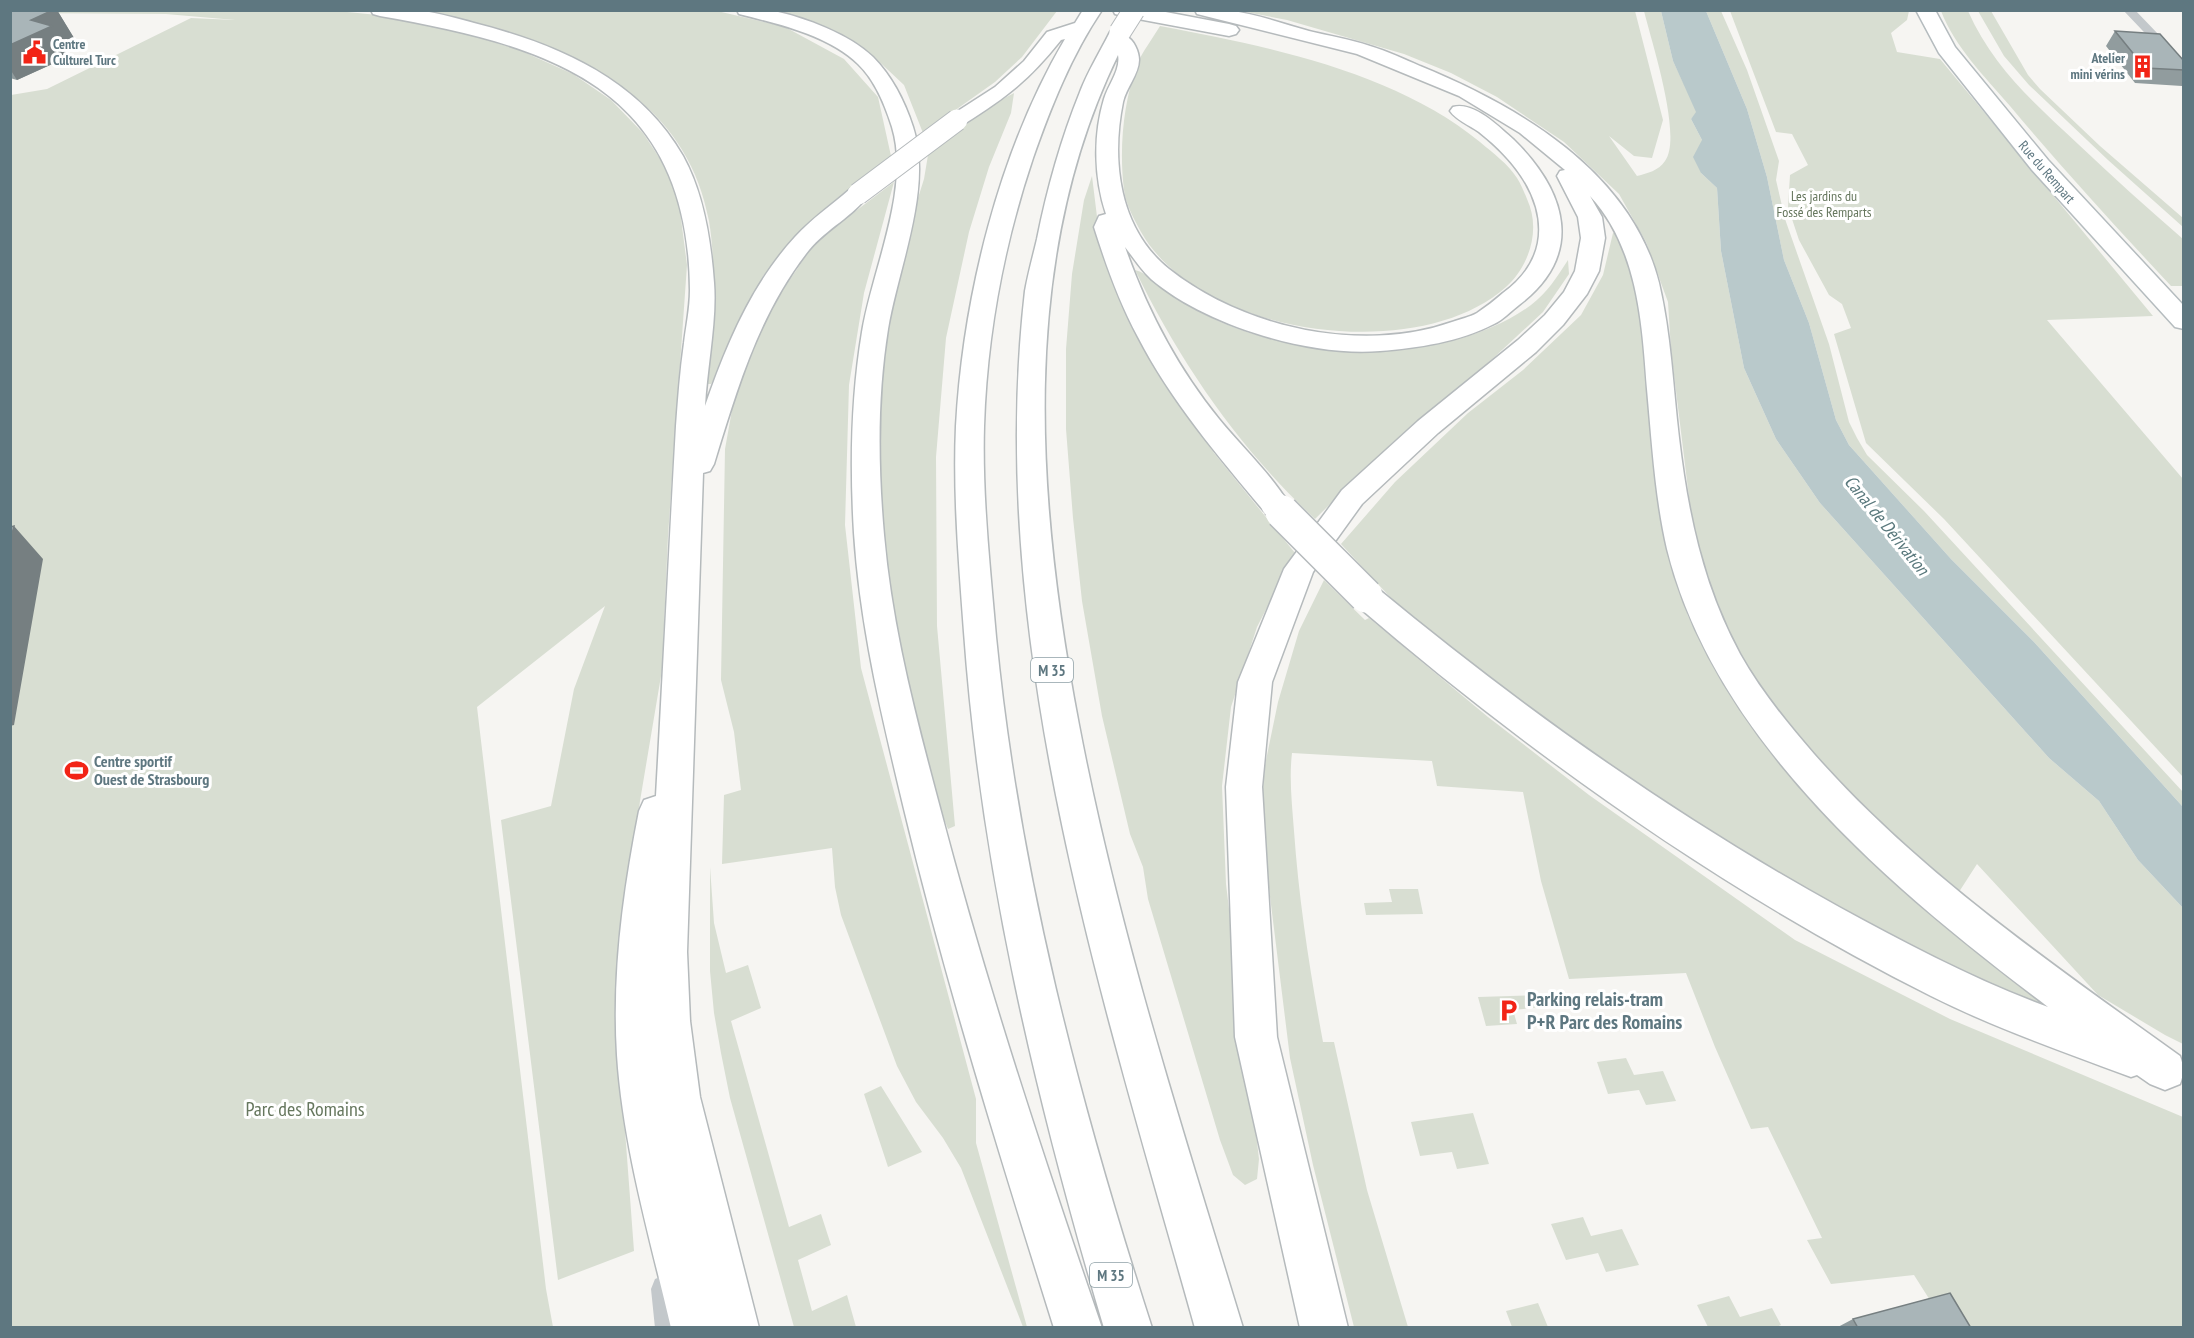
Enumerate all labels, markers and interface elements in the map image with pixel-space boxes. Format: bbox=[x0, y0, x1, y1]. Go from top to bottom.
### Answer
place label: Centre Culturel Turc bbox=[53, 35, 116, 69]
public building icon: Centre Culturel Turc bbox=[22, 39, 48, 65]
place label: Atelier mini vérins bbox=[2071, 49, 2126, 83]
building icon: Atelier mini vérins bbox=[2130, 53, 2156, 79]
street label: Rue du Rempart bbox=[2015, 137, 2079, 207]
park label: Les jardins du Fossé des Remparts bbox=[1776, 187, 1872, 221]
water label: Canal de Dérivation bbox=[1840, 470, 1935, 580]
road number: M 35 bbox=[1031, 658, 1073, 682]
place label: Centre sportif Ouest de Strasbourg bbox=[94, 751, 209, 789]
sports icon: Centre sportif Ouest de Strasbourg bbox=[63, 757, 89, 783]
place label: Parking relais-tram P+R Parc des Romains bbox=[1527, 986, 1682, 1035]
parking icon: Parking relais-tram P+R Parc des Romains bbox=[1496, 997, 1522, 1023]
park label: Parc des Romains bbox=[245, 1096, 365, 1122]
road number: M 35 bbox=[1090, 1263, 1132, 1287]

